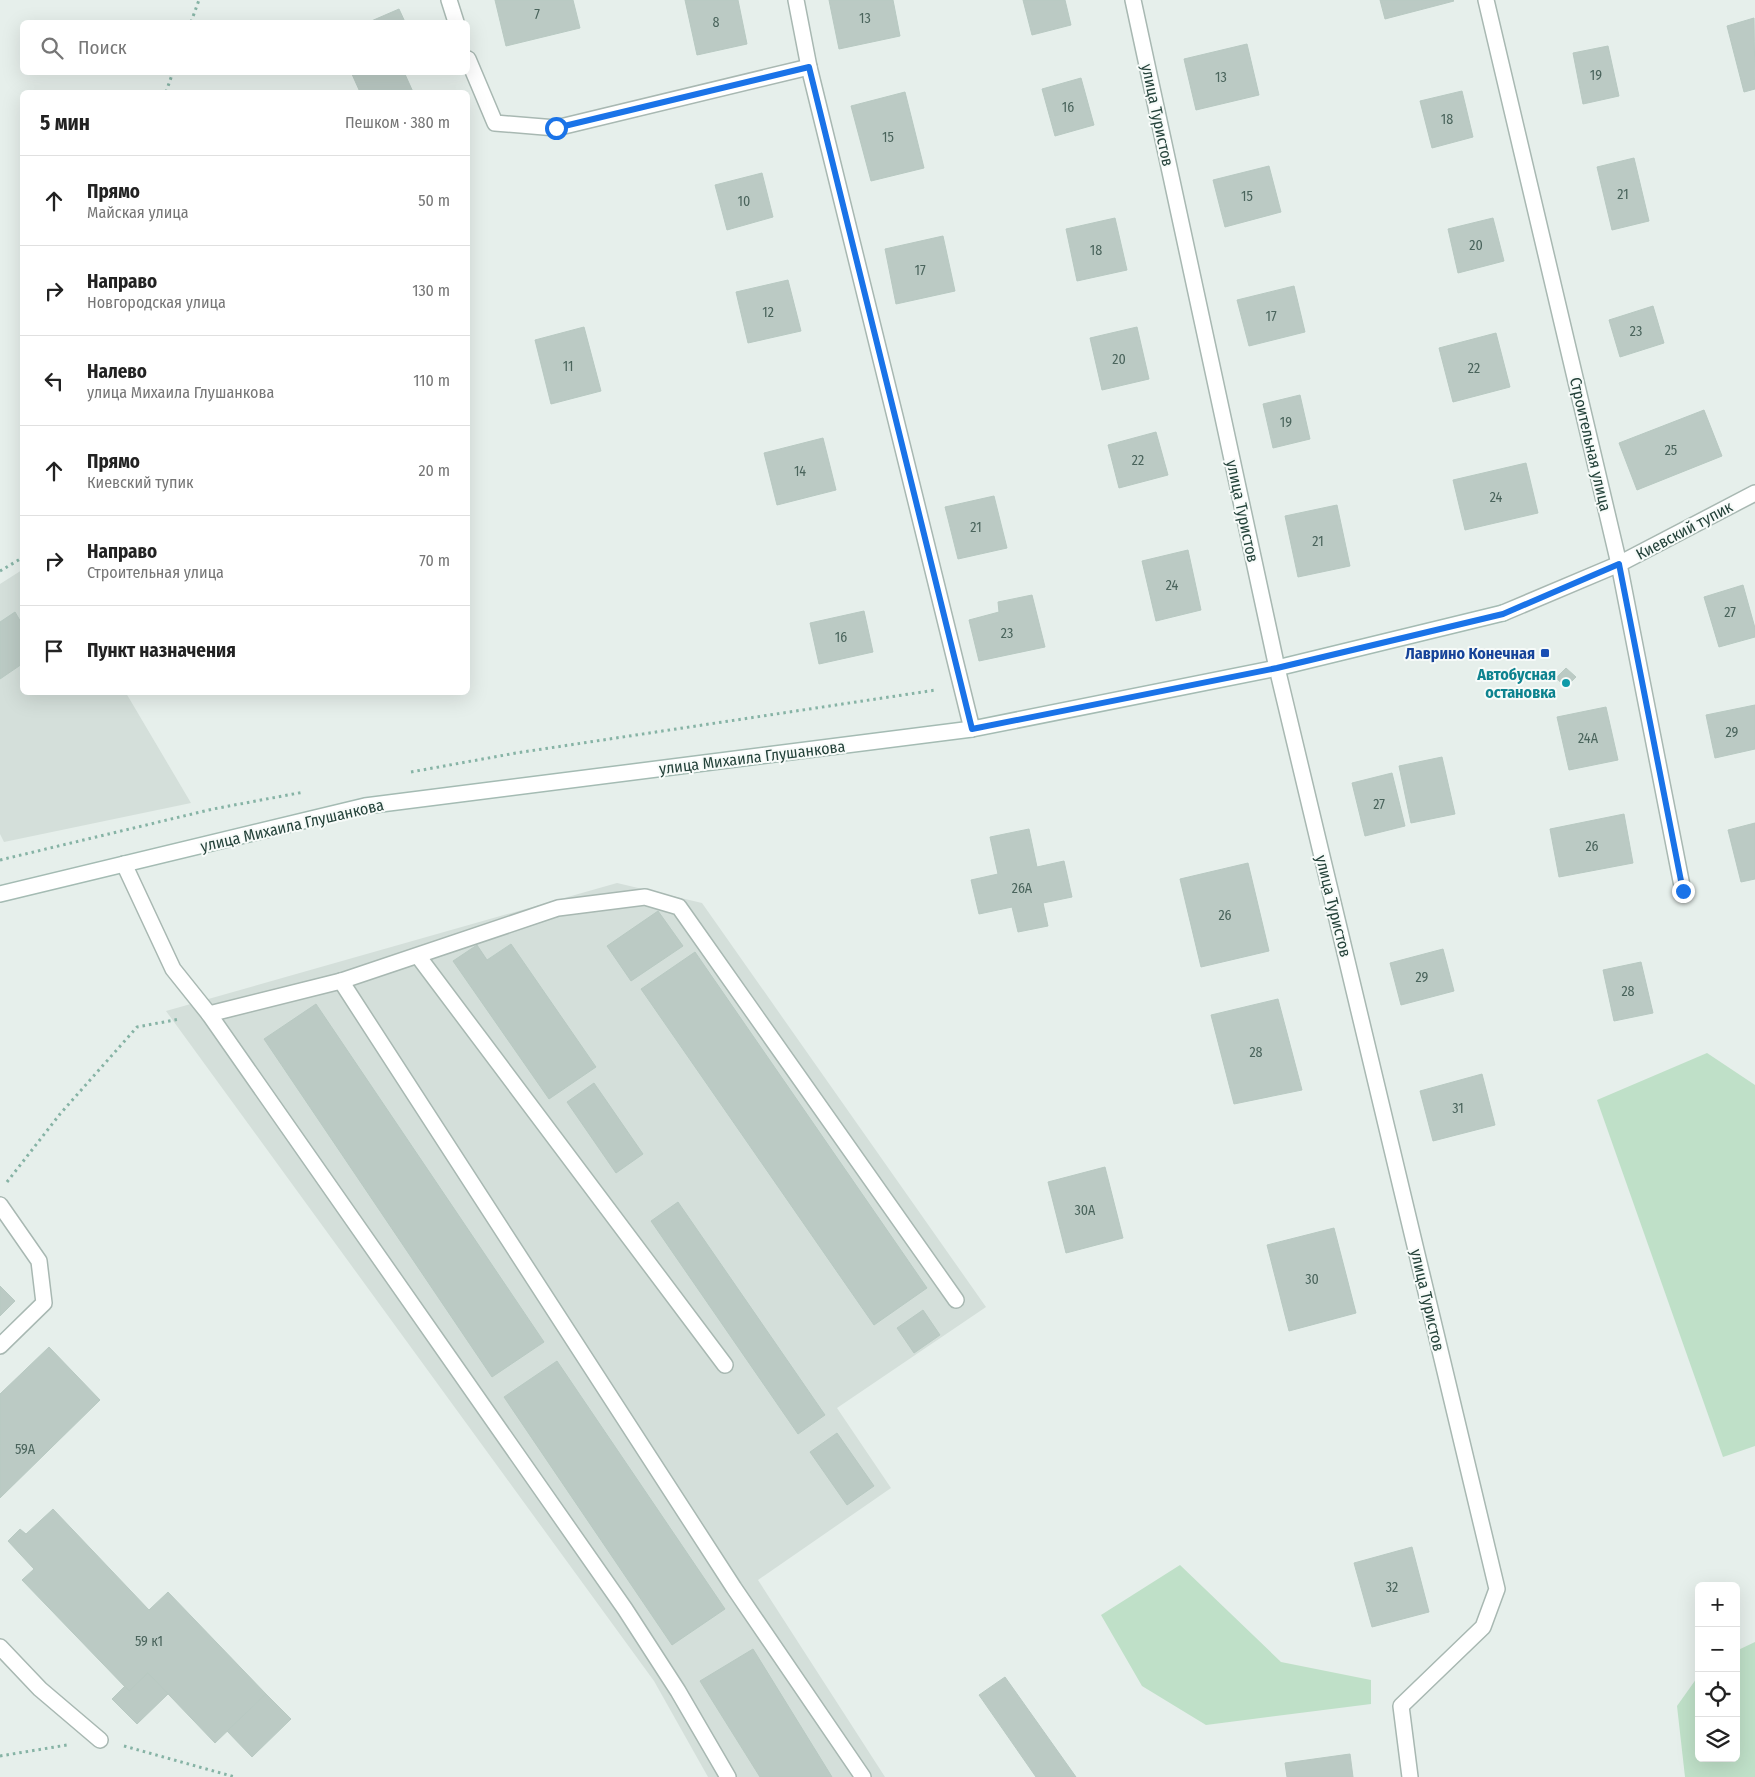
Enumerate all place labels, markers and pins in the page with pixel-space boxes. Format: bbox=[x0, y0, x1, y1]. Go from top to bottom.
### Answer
place label: Лаврино Конечная bbox=[1405, 644, 1535, 663]
marker: Лаврино Конечная bbox=[1539, 647, 1551, 659]
place label: Автобусная остановка bbox=[1476, 665, 1556, 702]
marker: Автобусная остановка bbox=[1560, 677, 1572, 689]

